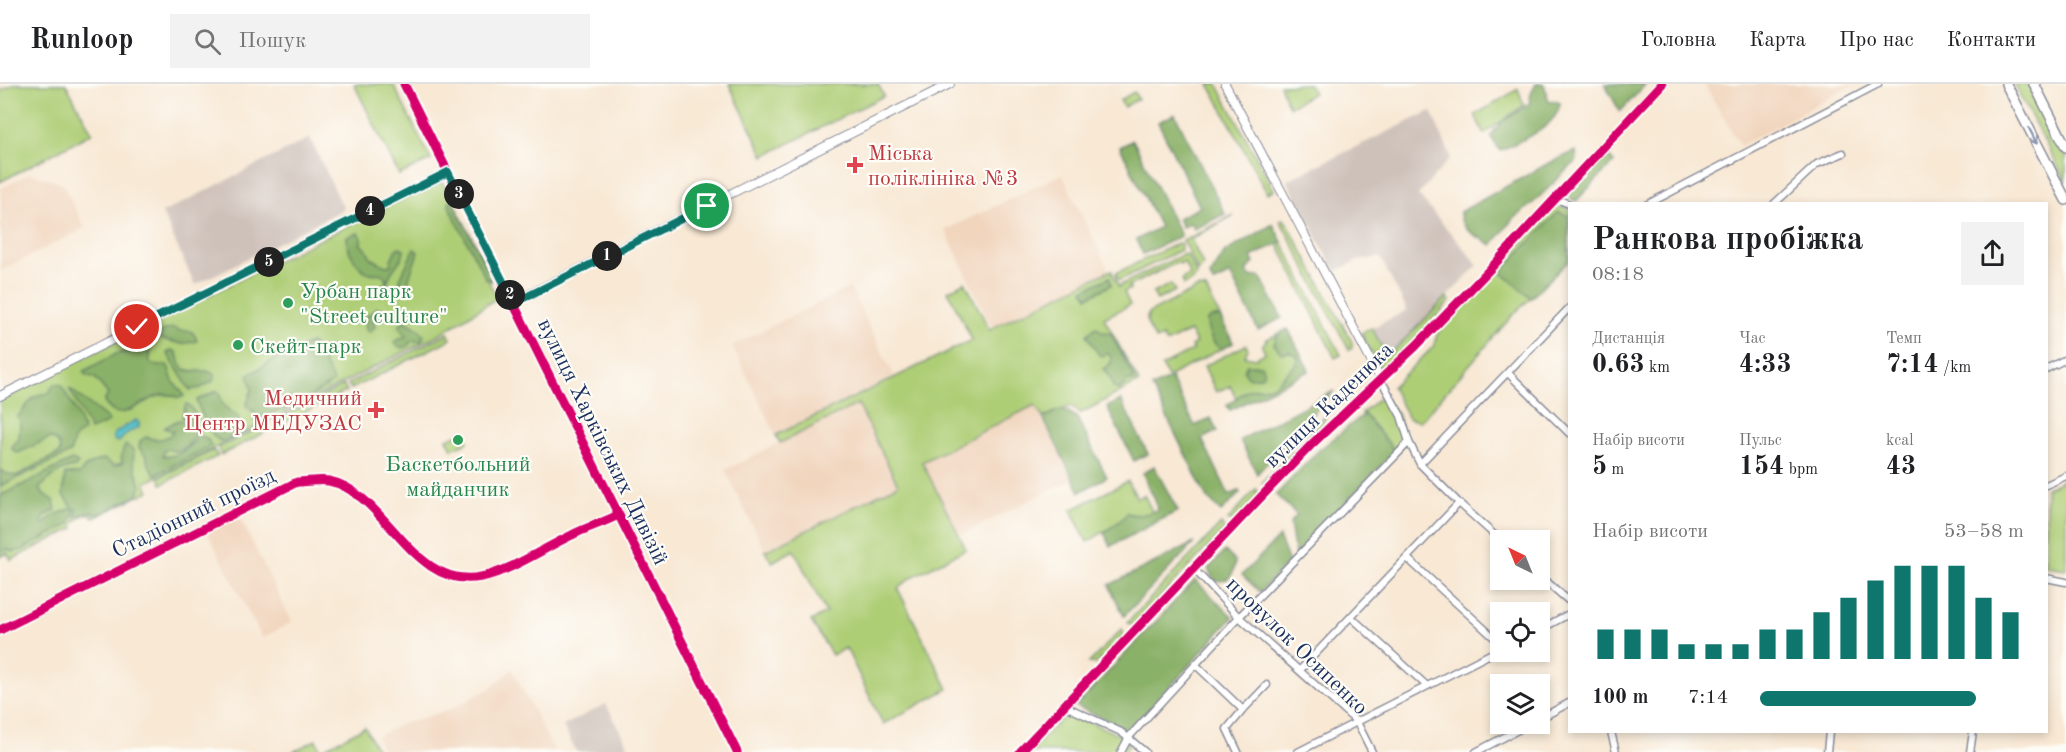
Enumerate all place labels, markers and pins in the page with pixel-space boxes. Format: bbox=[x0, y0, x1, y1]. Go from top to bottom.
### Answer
place label: Міська поліклініка №3 bbox=[868, 143, 1018, 190]
marker: Міська поліклініка №3 bbox=[846, 156, 864, 174]
pin: 3 bbox=[444, 179, 474, 209]
pin bbox=[681, 180, 732, 231]
pin: 4 bbox=[355, 196, 385, 226]
pin: 1 bbox=[592, 241, 622, 271]
pin: 5 bbox=[254, 247, 284, 277]
pin: 2 bbox=[495, 280, 525, 310]
place label: Урбан парк "Street culture" bbox=[300, 281, 448, 328]
marker: Урбан парк "Street culture" bbox=[281, 296, 295, 310]
pin bbox=[111, 301, 162, 352]
place label: Скейт-парк bbox=[250, 336, 362, 358]
marker: Скейт-парк bbox=[231, 338, 245, 352]
place label: Медичний Центр МЕДУЗАС bbox=[184, 388, 362, 435]
marker: Медичний Центр МЕДУЗАС bbox=[367, 401, 385, 419]
marker: Баскетбольний майданчик bbox=[451, 433, 465, 447]
place label: Баскетбольний майданчик bbox=[385, 454, 531, 501]

